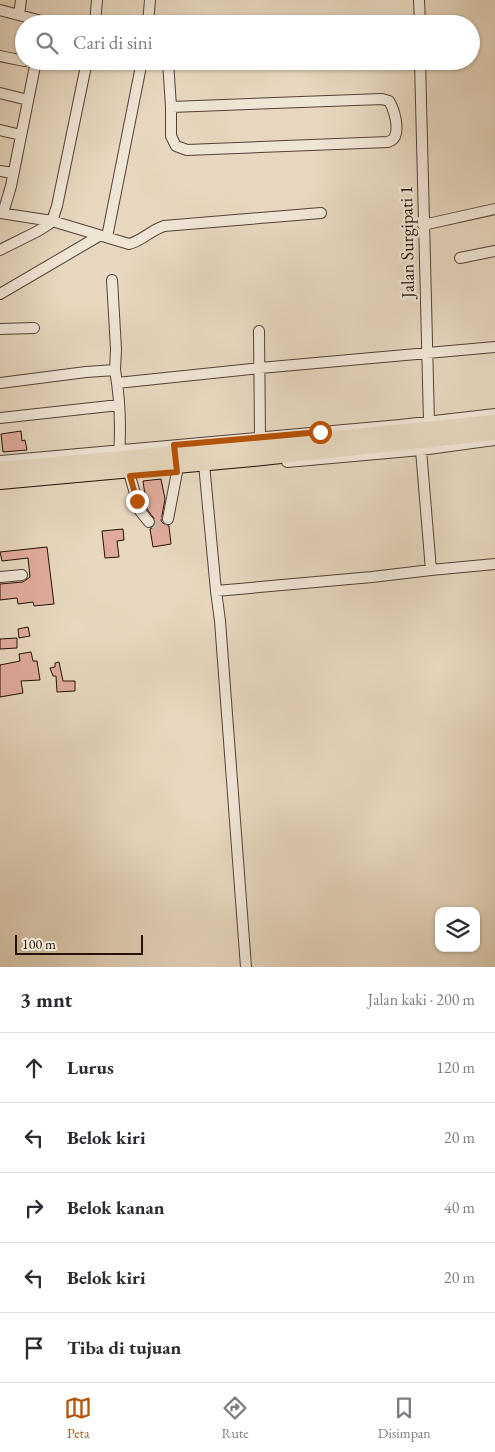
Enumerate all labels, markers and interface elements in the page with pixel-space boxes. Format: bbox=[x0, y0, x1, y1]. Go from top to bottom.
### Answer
search box bbox=[15, 15, 480, 70]
icon: search bbox=[33, 29, 61, 57]
text: Cari di sini bbox=[73, 30, 152, 55]
street label: Jalan Surgipati 1 bbox=[394, 186, 419, 300]
route start bbox=[309, 421, 332, 444]
route end bbox=[126, 490, 149, 513]
map controls bbox=[435, 907, 480, 952]
button: layers bbox=[435, 907, 480, 952]
scale bar bbox=[15, 932, 142, 955]
text: 100 m bbox=[22, 935, 56, 953]
text: 3 mnt bbox=[20, 986, 72, 1013]
text: Jalan kaki · 200 m bbox=[368, 989, 475, 1010]
icon: ahead bbox=[20, 1054, 48, 1082]
text: Lurus bbox=[67, 1055, 114, 1080]
text: 120 m bbox=[436, 1057, 475, 1078]
icon: left bbox=[20, 1124, 48, 1152]
text: Belok kiri bbox=[67, 1125, 146, 1150]
text: 20 m bbox=[444, 1127, 475, 1148]
icon: right bbox=[20, 1194, 48, 1222]
text: Belok kanan bbox=[67, 1195, 165, 1220]
text: 40 m bbox=[444, 1197, 475, 1218]
icon: left bbox=[20, 1264, 48, 1292]
text: Belok kiri bbox=[67, 1265, 146, 1290]
text: 20 m bbox=[444, 1267, 475, 1288]
icon: arrive bbox=[20, 1334, 48, 1362]
text: Tiba di tujuan bbox=[67, 1335, 181, 1360]
tab: Peta bbox=[64, 1394, 92, 1442]
tab: Rute bbox=[221, 1394, 249, 1442]
tab: Disimpan bbox=[378, 1394, 431, 1442]

